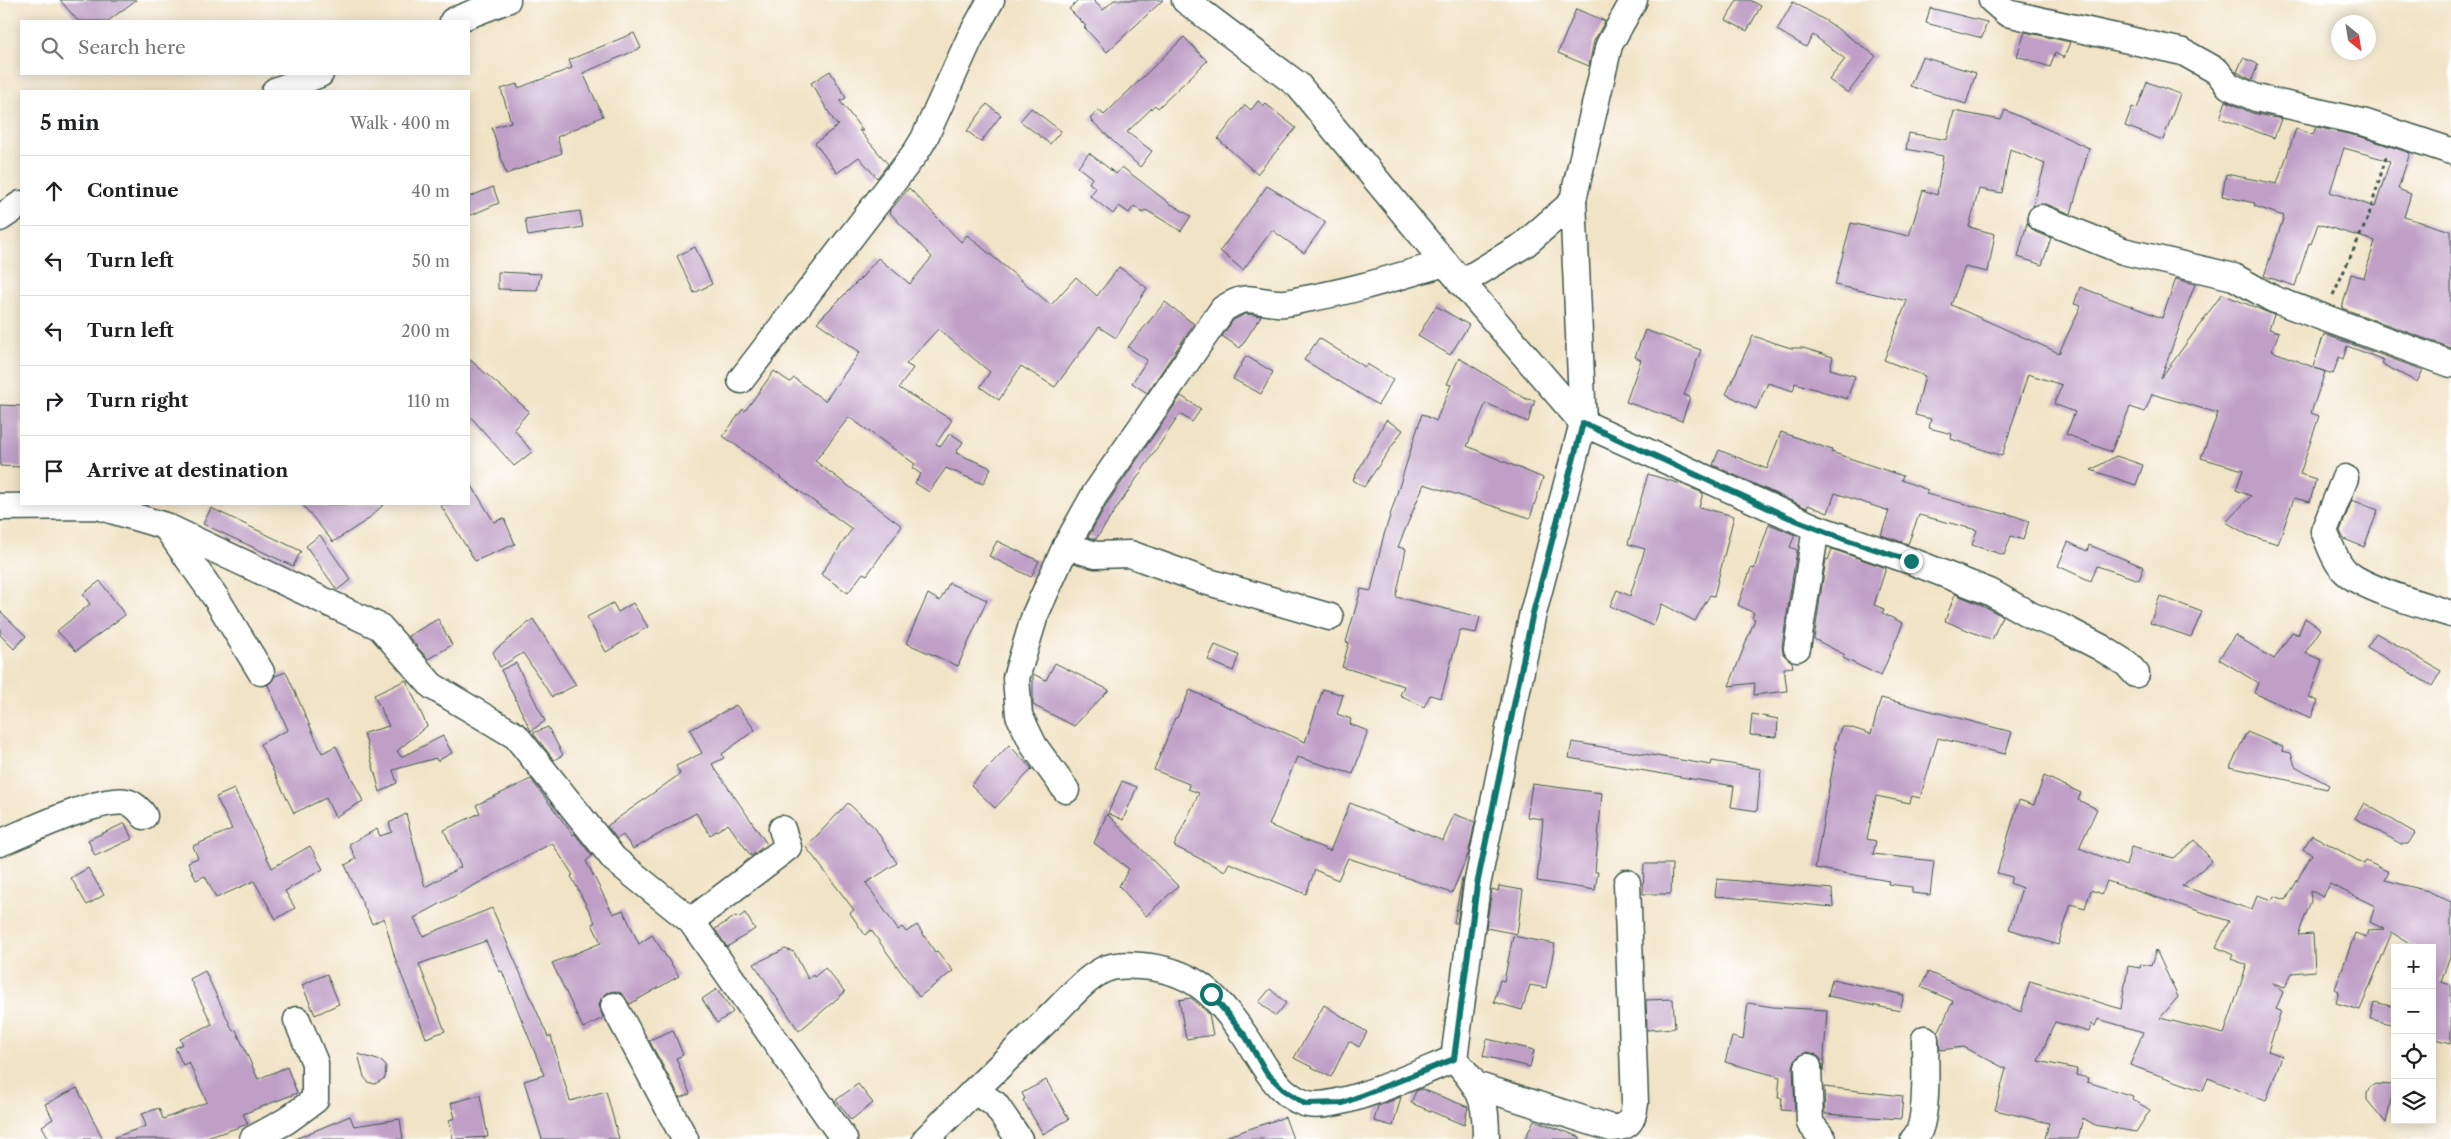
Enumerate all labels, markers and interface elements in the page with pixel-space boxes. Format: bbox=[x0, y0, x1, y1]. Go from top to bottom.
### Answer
north arrow bbox=[2331, 15, 2376, 60]
search box bbox=[20, 20, 470, 75]
icon: search bbox=[38, 34, 66, 62]
text: Search here bbox=[78, 36, 186, 59]
text: 5 min bbox=[40, 110, 100, 135]
text: Walk · 400 m bbox=[350, 113, 450, 133]
icon: ahead bbox=[40, 177, 68, 205]
text: Continue bbox=[87, 179, 179, 202]
text: 40 m bbox=[411, 181, 450, 201]
icon: left bbox=[40, 247, 68, 275]
text: Turn left bbox=[87, 249, 174, 272]
text: 50 m bbox=[412, 251, 450, 271]
icon: left bbox=[40, 317, 68, 345]
text: Turn left bbox=[87, 319, 174, 342]
text: 200 m bbox=[401, 321, 450, 341]
icon: right bbox=[40, 387, 68, 415]
text: Turn right bbox=[87, 389, 188, 412]
text: 110 m bbox=[407, 391, 450, 411]
icon: arrive bbox=[40, 457, 68, 485]
text: Arrive at destination bbox=[87, 459, 288, 482]
route end bbox=[1900, 550, 1923, 573]
map controls bbox=[2391, 944, 2436, 1124]
button: + bbox=[2391, 944, 2436, 989]
route start bbox=[1200, 983, 1223, 1006]
button: − bbox=[2391, 989, 2436, 1034]
button: locate bbox=[2391, 1034, 2436, 1079]
button: layers bbox=[2391, 1079, 2436, 1124]

